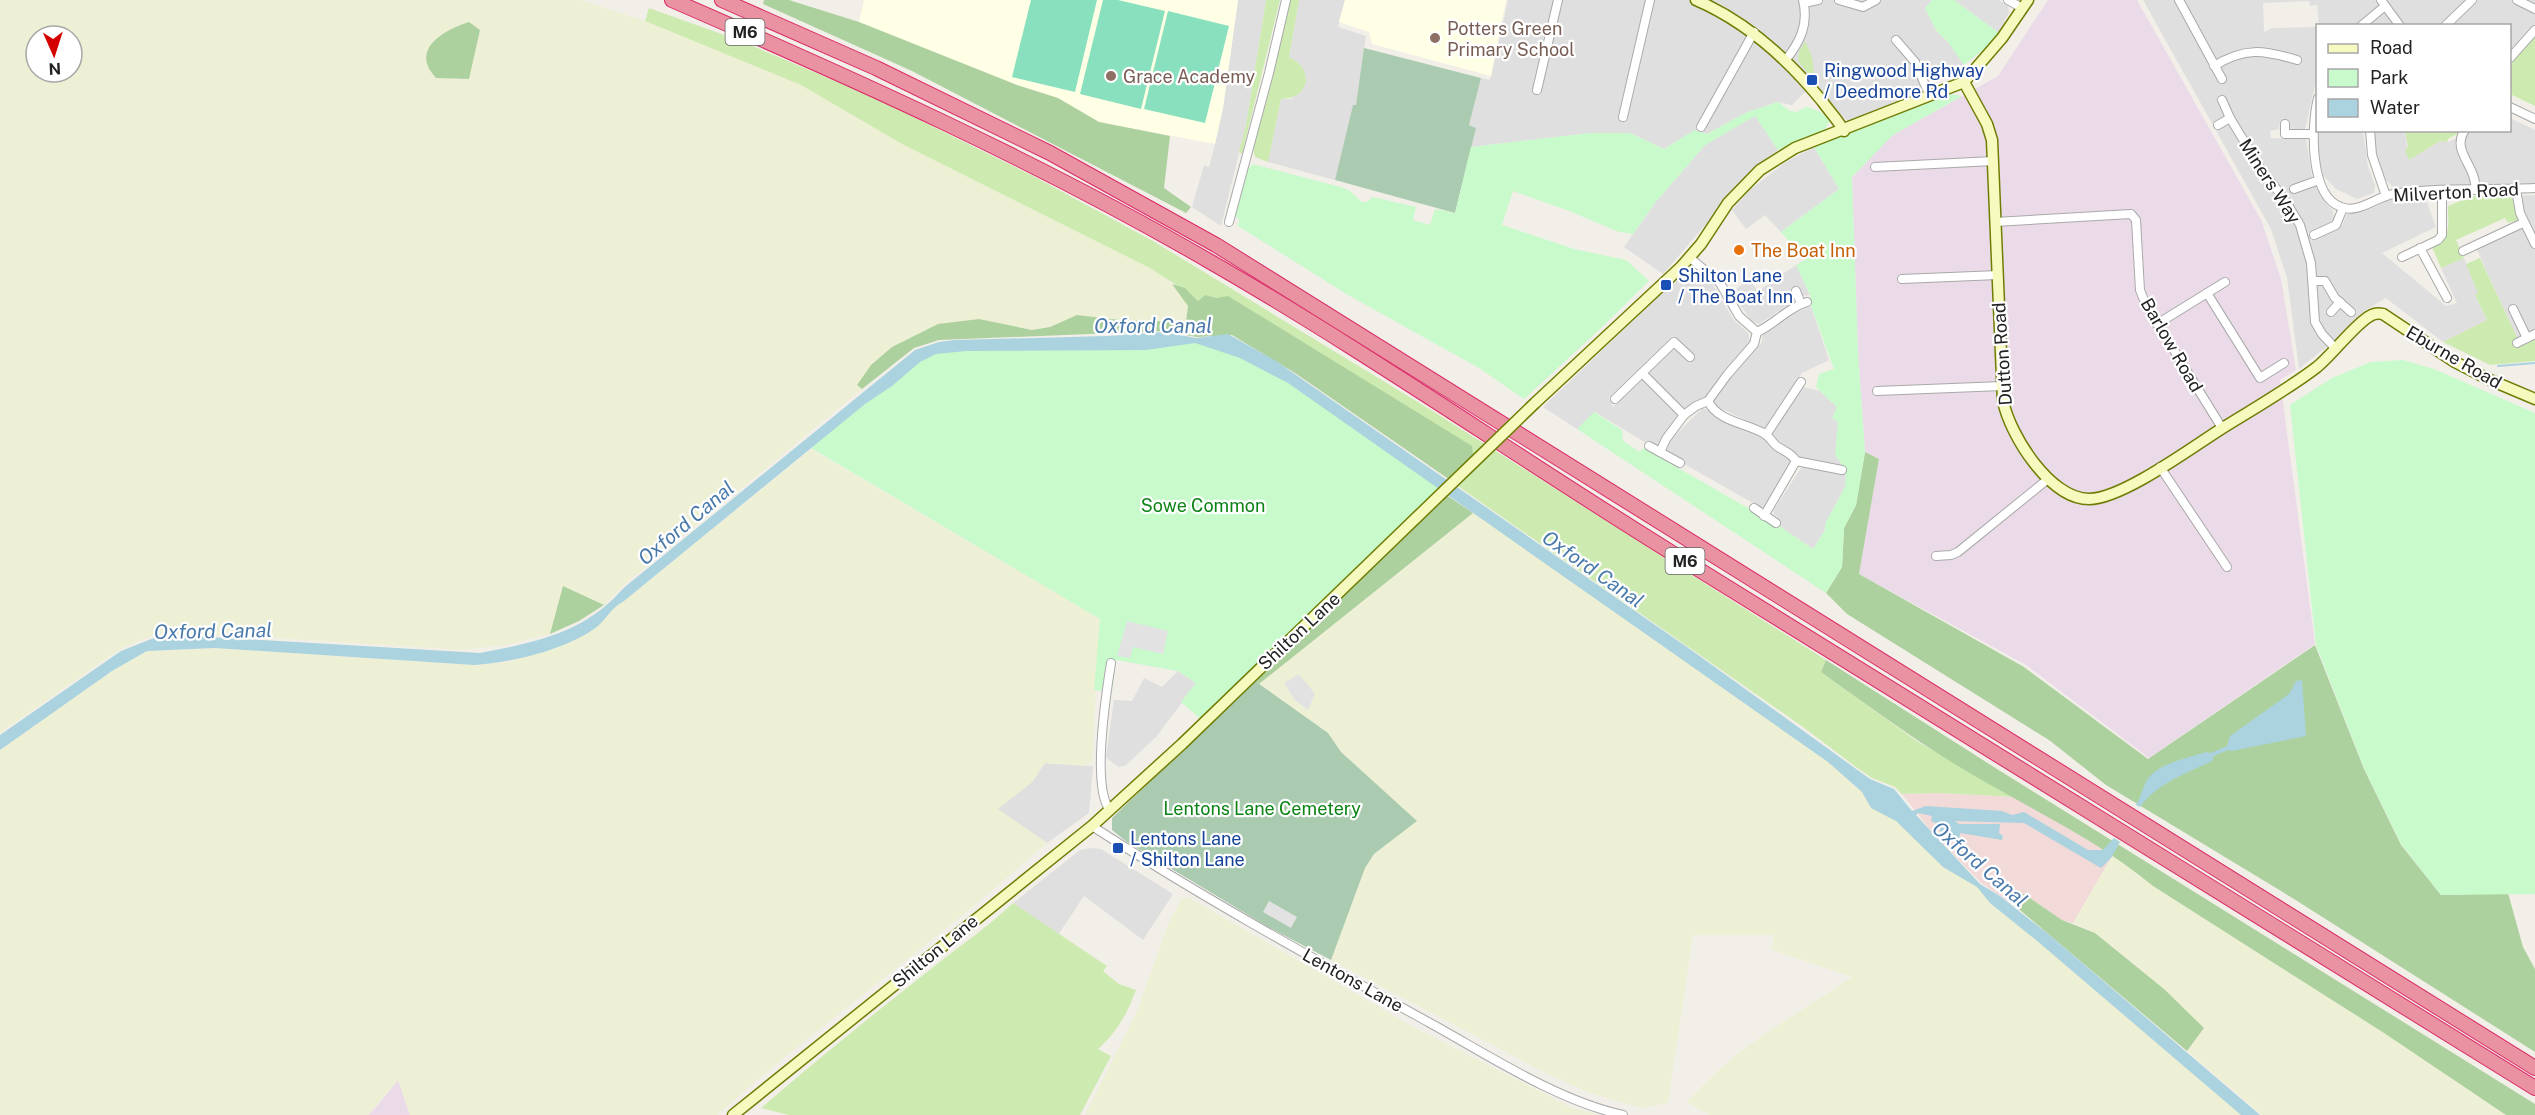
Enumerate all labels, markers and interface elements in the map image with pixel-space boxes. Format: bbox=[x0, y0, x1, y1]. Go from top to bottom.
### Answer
place label: Potters Green Primary School bbox=[1447, 18, 1575, 60]
road number: M6 bbox=[726, 19, 764, 45]
north arrow bbox=[24, 24, 84, 84]
legend bbox=[2316, 24, 2511, 132]
marker: Potters Green Primary School bbox=[1428, 31, 1442, 45]
text: Road bbox=[2370, 37, 2413, 58]
text: N bbox=[48, 59, 62, 78]
place label: Ringwood Highway / Deedmore Rd bbox=[1824, 60, 1985, 102]
place label: Grace Academy bbox=[1123, 66, 1255, 87]
text: Park bbox=[2370, 67, 2408, 88]
marker: Grace Academy bbox=[1104, 69, 1118, 83]
marker: Ringwood Highway / Deedmore Rd bbox=[1805, 73, 1819, 87]
text: Water bbox=[2370, 97, 2420, 118]
street label: Miners Way bbox=[2235, 135, 2305, 228]
street label: Milverton Road bbox=[2393, 178, 2519, 206]
place label: The Boat Inn bbox=[1751, 240, 1856, 261]
marker: The Boat Inn bbox=[1732, 243, 1746, 257]
place label: Shilton Lane / The Boat Inn bbox=[1678, 265, 1793, 307]
marker: Shilton Lane / The Boat Inn bbox=[1659, 278, 1673, 292]
street label: Barlow Road bbox=[2137, 294, 2207, 396]
street label: Dutton Road bbox=[1988, 302, 2016, 406]
water label: Oxford Canal bbox=[1094, 314, 1212, 338]
street label: Eburne Road bbox=[2403, 321, 2505, 393]
water label: Oxford Canal bbox=[633, 476, 739, 570]
park label: Sowe Common bbox=[1141, 495, 1265, 516]
water label: Oxford Canal bbox=[1538, 525, 1648, 613]
road number: M6 bbox=[1666, 548, 1704, 574]
street label: Shilton Lane bbox=[1254, 588, 1344, 674]
water label: Oxford Canal bbox=[154, 618, 272, 644]
park label: Lentons Lane Cemetery bbox=[1163, 798, 1361, 819]
water label: Oxford Canal bbox=[1928, 816, 2032, 912]
place label: Lentons Lane / Shilton Lane bbox=[1130, 828, 1245, 870]
marker: Lentons Lane / Shilton Lane bbox=[1111, 841, 1125, 855]
street label: Shilton Lane bbox=[888, 910, 982, 992]
street label: Lentons Lane bbox=[1299, 944, 1407, 1016]

